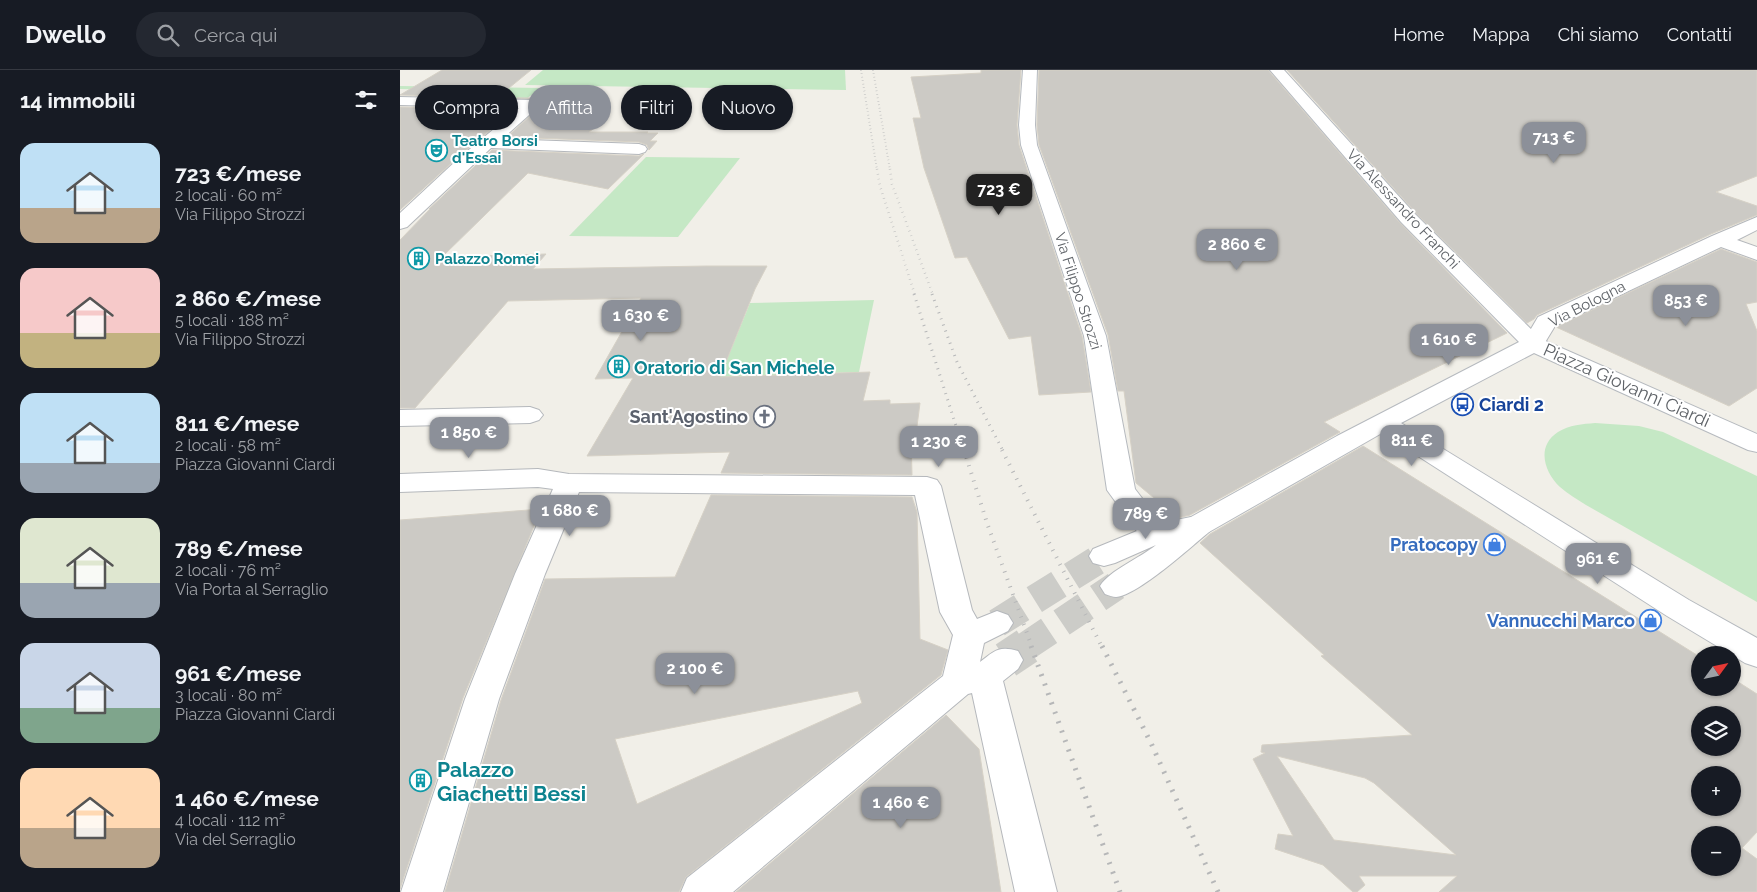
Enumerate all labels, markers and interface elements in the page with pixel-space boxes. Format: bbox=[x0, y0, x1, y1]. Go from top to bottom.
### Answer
search box bbox=[136, 12, 486, 57]
text: Dwello bbox=[25, 20, 106, 49]
icon: search bbox=[154, 21, 182, 49]
text: Cerca qui bbox=[194, 24, 277, 46]
text: Home bbox=[1393, 24, 1444, 45]
text: Mappa bbox=[1472, 24, 1530, 45]
text: Chi siamo bbox=[1558, 24, 1639, 45]
text: Contatti bbox=[1667, 24, 1732, 45]
chip: Compra bbox=[415, 85, 518, 130]
chip: Affitta bbox=[528, 85, 611, 130]
chip: Filtri bbox=[621, 85, 692, 130]
chip: Nuovo bbox=[702, 85, 793, 130]
icon: filters bbox=[352, 86, 380, 114]
text: 14 immobili bbox=[20, 88, 135, 113]
pin: 713 € bbox=[1519, 122, 1589, 164]
text: 713 € bbox=[1533, 128, 1575, 147]
place label: Teatro Borsi d'Essai bbox=[452, 132, 538, 167]
theatre icon: Teatro Borsi d'Essai bbox=[424, 138, 448, 162]
street label: Via Alessandro Franchi bbox=[1343, 145, 1463, 273]
text: 723 €/mese bbox=[175, 161, 301, 186]
icon: home bbox=[60, 163, 120, 223]
pin: 723 € bbox=[964, 174, 1034, 216]
text: 723 € bbox=[977, 180, 1021, 199]
text: 2 locali · 60 m² bbox=[175, 186, 282, 205]
text: Via Filippo Strozzi bbox=[175, 205, 305, 224]
pin: 2 860 € bbox=[1191, 228, 1283, 271]
street label: Via Filippo Strozzi bbox=[1051, 230, 1105, 352]
text: 2 860 € bbox=[1208, 235, 1266, 254]
building icon: Palazzo Romei bbox=[407, 247, 431, 271]
place label: Palazzo Romei bbox=[435, 250, 539, 268]
street label: Via Bologna bbox=[1546, 277, 1628, 331]
pin: 853 € bbox=[1651, 284, 1721, 327]
text: 2 860 €/mese bbox=[175, 286, 321, 311]
icon: home bbox=[60, 288, 120, 348]
text: 853 € bbox=[1664, 291, 1708, 310]
pin: 1 630 € bbox=[595, 300, 687, 342]
text: 1 630 € bbox=[613, 306, 669, 325]
text: 5 locali · 188 m² bbox=[175, 311, 289, 330]
pin: 1 610 € bbox=[1403, 324, 1495, 366]
text: Via Filippo Strozzi bbox=[175, 330, 305, 349]
text: 1 610 € bbox=[1421, 330, 1477, 349]
street label: Piazza Giovanni Ciardi bbox=[1540, 339, 1714, 431]
building icon: Oratorio di San Michele bbox=[606, 355, 630, 379]
place label: Oratorio di San Michele bbox=[634, 357, 835, 378]
bus stop icon: Ciardi 2 bbox=[1451, 392, 1475, 416]
place label: Ciardi 2 bbox=[1479, 394, 1544, 415]
church icon: Sant'Agostino bbox=[752, 404, 776, 428]
place label: Sant'Agostino bbox=[630, 406, 748, 427]
text: 811 €/mese bbox=[175, 411, 299, 436]
icon: home bbox=[60, 413, 120, 473]
pin: 1 850 € bbox=[423, 416, 515, 459]
text: 1 850 € bbox=[441, 423, 497, 442]
pin: 811 € bbox=[1377, 424, 1447, 467]
pin: 1 230 € bbox=[893, 426, 985, 468]
text: 811 € bbox=[1391, 431, 1433, 450]
text: 1 230 € bbox=[911, 432, 967, 451]
text: 2 locali · 58 m² bbox=[175, 436, 281, 455]
text: Piazza Giovanni Ciardi bbox=[175, 455, 335, 474]
pin: 1 680 € bbox=[524, 494, 616, 537]
pin: 789 € bbox=[1111, 498, 1181, 540]
text: 1 680 € bbox=[541, 501, 599, 520]
text: 789 € bbox=[1124, 504, 1168, 523]
shop icon: Pratocopy bbox=[1482, 532, 1506, 556]
place label: Pratocopy bbox=[1390, 534, 1478, 555]
text: 789 €/mese bbox=[175, 536, 303, 561]
icon: home bbox=[60, 538, 120, 598]
pin: 961 € bbox=[1563, 542, 1633, 585]
text: 961 € bbox=[1576, 549, 1620, 568]
text: 2 locali · 76 m² bbox=[175, 561, 281, 580]
text: Via Porta al Serraglio bbox=[175, 580, 328, 599]
shop icon: Vannucchi Marco bbox=[1639, 608, 1663, 632]
place label: Vannucchi Marco bbox=[1487, 610, 1635, 631]
north arrow bbox=[1691, 646, 1741, 696]
map controls bbox=[1691, 646, 1741, 876]
pin: 2 100 € bbox=[649, 652, 741, 695]
text: 2 100 € bbox=[666, 659, 724, 678]
text: 961 €/mese bbox=[175, 661, 301, 686]
icon: home bbox=[60, 663, 120, 723]
text: 3 locali · 80 m² bbox=[175, 686, 282, 705]
text: Piazza Giovanni Ciardi bbox=[175, 705, 335, 724]
button: layers bbox=[1691, 706, 1741, 756]
place label: Palazzo Giachetti Bessi bbox=[437, 757, 586, 806]
button: + bbox=[1691, 766, 1741, 816]
building icon: Palazzo Giachetti Bessi bbox=[409, 769, 433, 793]
text: 1 460 €/mese bbox=[175, 786, 319, 811]
pin: 1 460 € bbox=[855, 786, 947, 829]
icon: home bbox=[60, 788, 120, 848]
text: 1 460 € bbox=[872, 793, 930, 812]
text: 4 locali · 112 m² bbox=[175, 811, 285, 830]
button: − bbox=[1691, 826, 1741, 876]
text: Via del Serraglio bbox=[175, 830, 296, 849]

